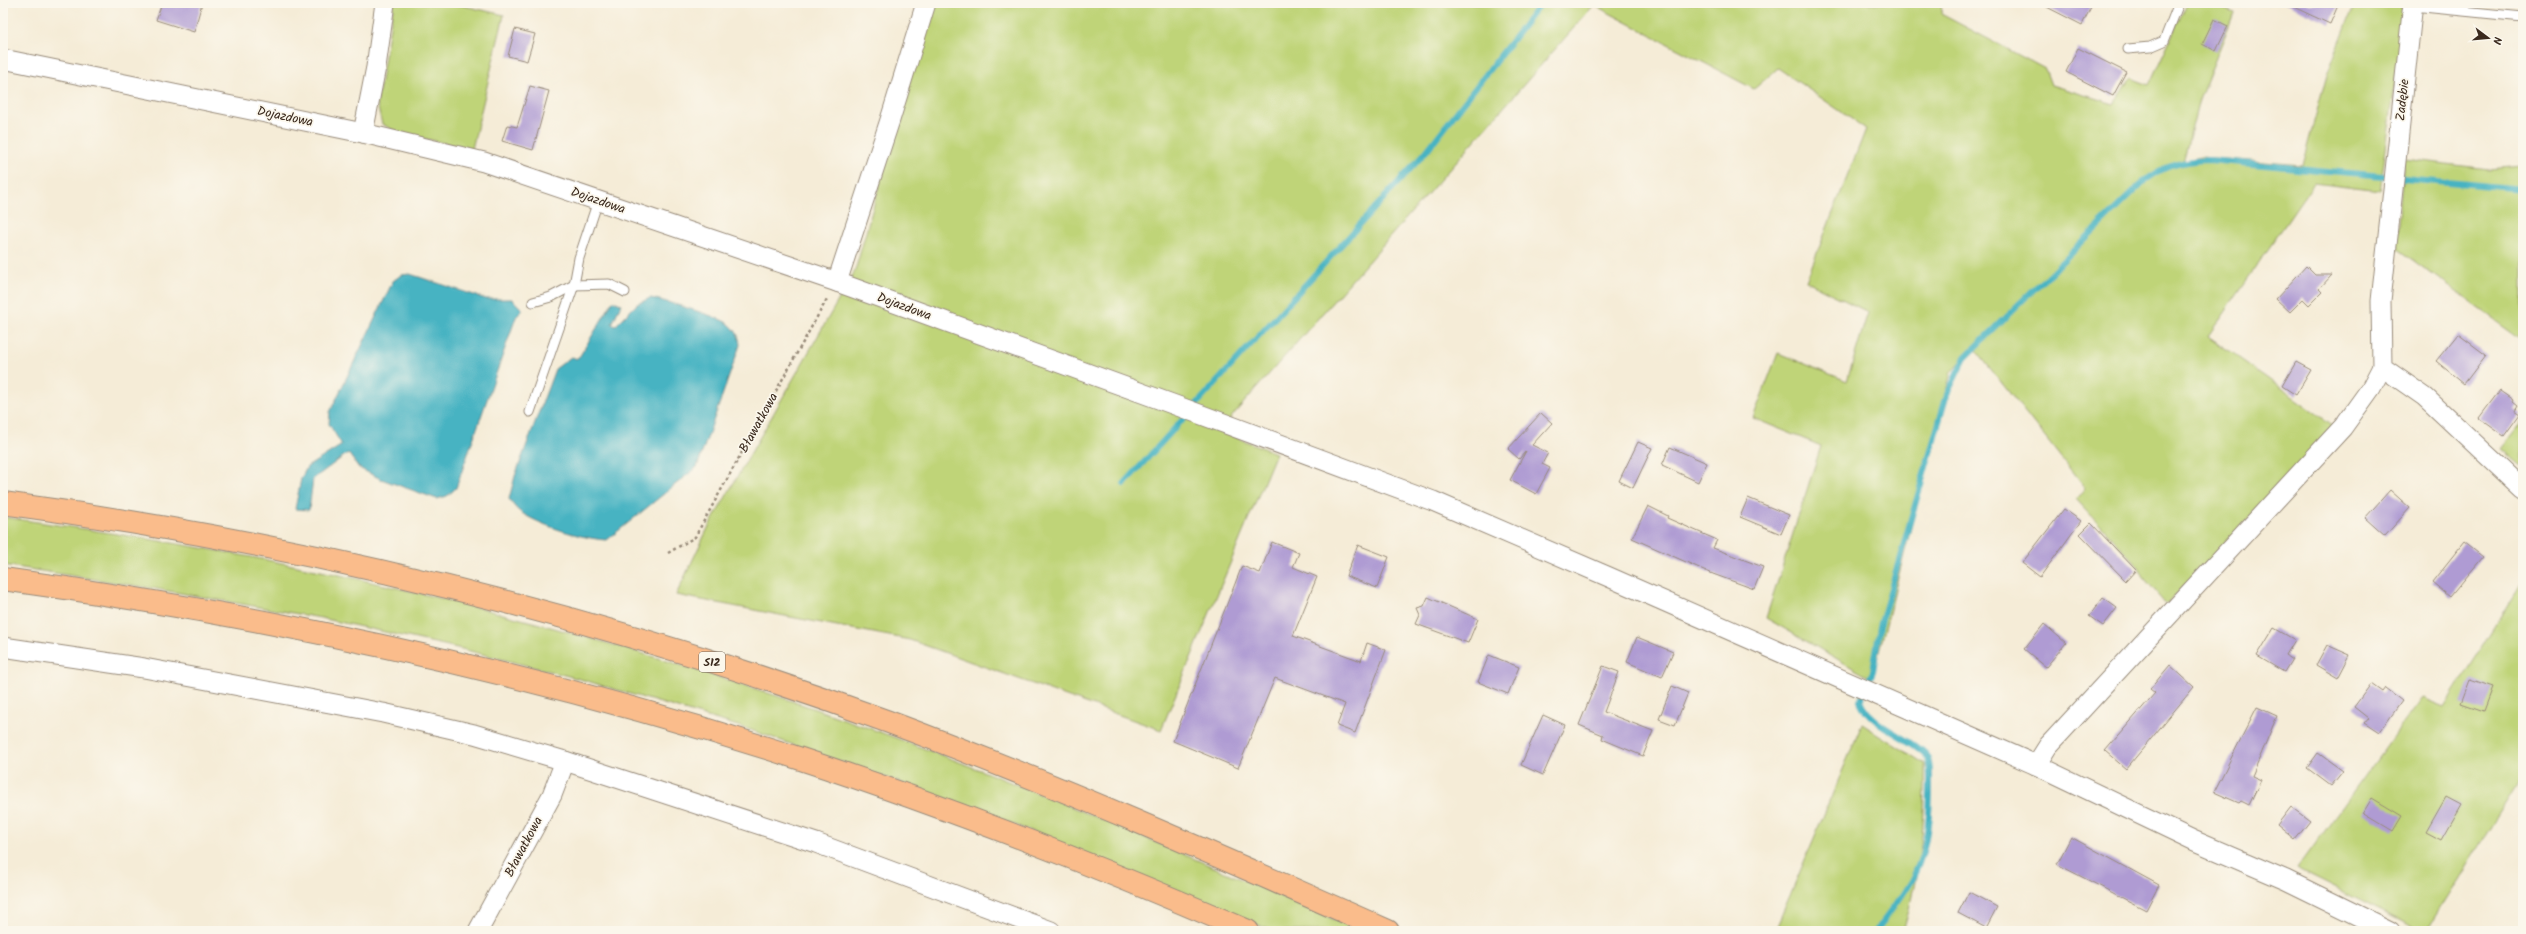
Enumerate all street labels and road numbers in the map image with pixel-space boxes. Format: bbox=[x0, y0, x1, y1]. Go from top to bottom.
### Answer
street label: Zadębie bbox=[2390, 78, 2416, 122]
street label: Dojazdowa bbox=[255, 101, 315, 133]
street label: Dojazdowa bbox=[568, 182, 628, 220]
street label: Dojazdowa bbox=[874, 287, 934, 327]
street label: Bławatkowa bbox=[734, 389, 784, 457]
road number: S12 bbox=[699, 652, 725, 672]
street label: Bławatkowa bbox=[499, 813, 549, 881]

